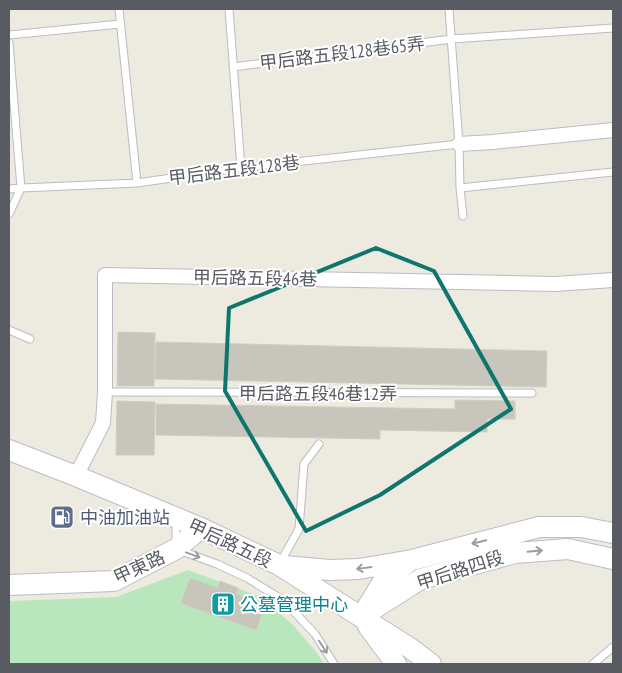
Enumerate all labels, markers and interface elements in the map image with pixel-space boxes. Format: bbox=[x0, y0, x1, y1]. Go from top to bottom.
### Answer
street label: 甲后路五段128巷65弄 bbox=[258, 31, 426, 75]
street label: 甲后路五段128巷 bbox=[167, 151, 301, 189]
street label: 甲后路五段46巷 bbox=[193, 265, 317, 291]
street label: 甲后路五段46巷12弄 bbox=[239, 382, 397, 405]
fuel station icon: 中油加油站 bbox=[49, 504, 75, 530]
place label: 中油加油站 bbox=[80, 506, 170, 529]
street label: 甲后路五段 bbox=[184, 514, 276, 572]
one-way arrow bbox=[472, 537, 488, 547]
street label: 甲東路 bbox=[110, 545, 168, 589]
street label: 甲后路四段 bbox=[414, 545, 506, 595]
one-way arrow bbox=[527, 547, 543, 556]
one-way arrow bbox=[185, 551, 200, 560]
one-way arrow bbox=[356, 564, 372, 574]
building icon: 公墓管理中心 bbox=[210, 591, 236, 617]
place label: 公墓管理中心 bbox=[240, 593, 348, 616]
one-way arrow bbox=[318, 639, 328, 653]

